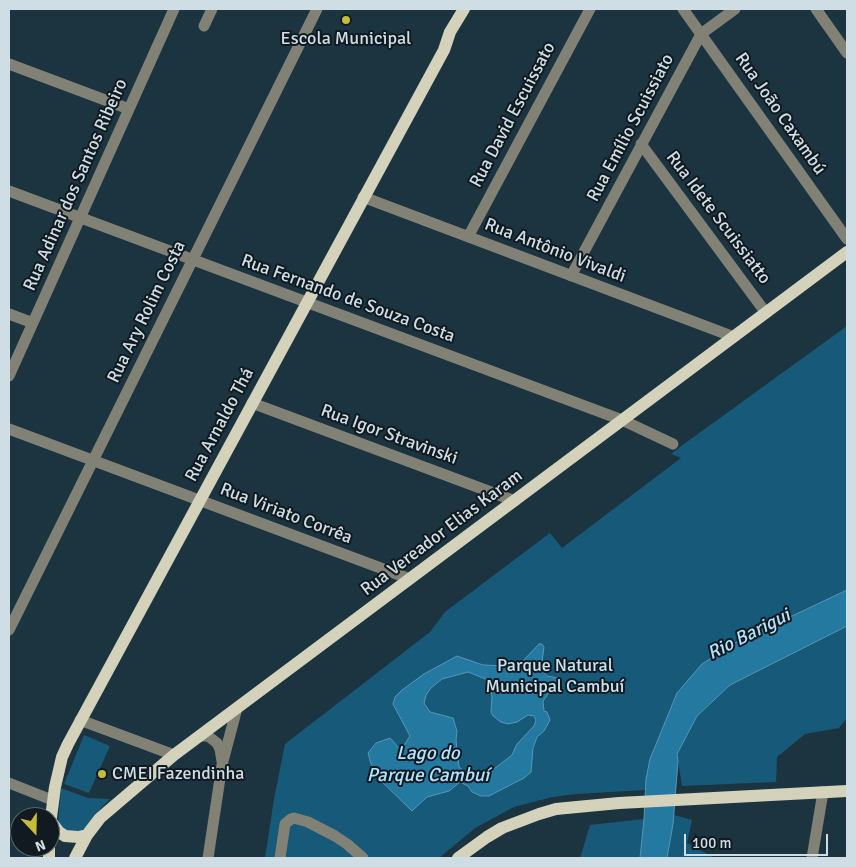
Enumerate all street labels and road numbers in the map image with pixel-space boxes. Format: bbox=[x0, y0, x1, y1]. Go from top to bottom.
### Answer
street label: Rua David Escuissato bbox=[466, 39, 560, 191]
street label: Rua João Caxambú bbox=[730, 49, 830, 179]
street label: Rua Emílio Scuissiato bbox=[583, 50, 679, 206]
street label: Rua Adinar dos Santos Ribeiro bbox=[19, 76, 133, 294]
street label: Rua Idete Scuissiatto bbox=[661, 147, 775, 289]
street label: Rua Antônio Vivaldi bbox=[481, 214, 629, 288]
street label: Rua Ary Rolim Costa bbox=[103, 237, 191, 387]
street label: Rua Fernando de Souza Costa bbox=[238, 250, 458, 348]
street label: Rua Arnaldo Thá bbox=[181, 364, 259, 486]
street label: Rua Igor Stravinski bbox=[318, 400, 460, 470]
street label: Rua Vereador Elias Karam bbox=[357, 465, 527, 601]
street label: Rua Viriato Corrêa bbox=[217, 479, 355, 549]

